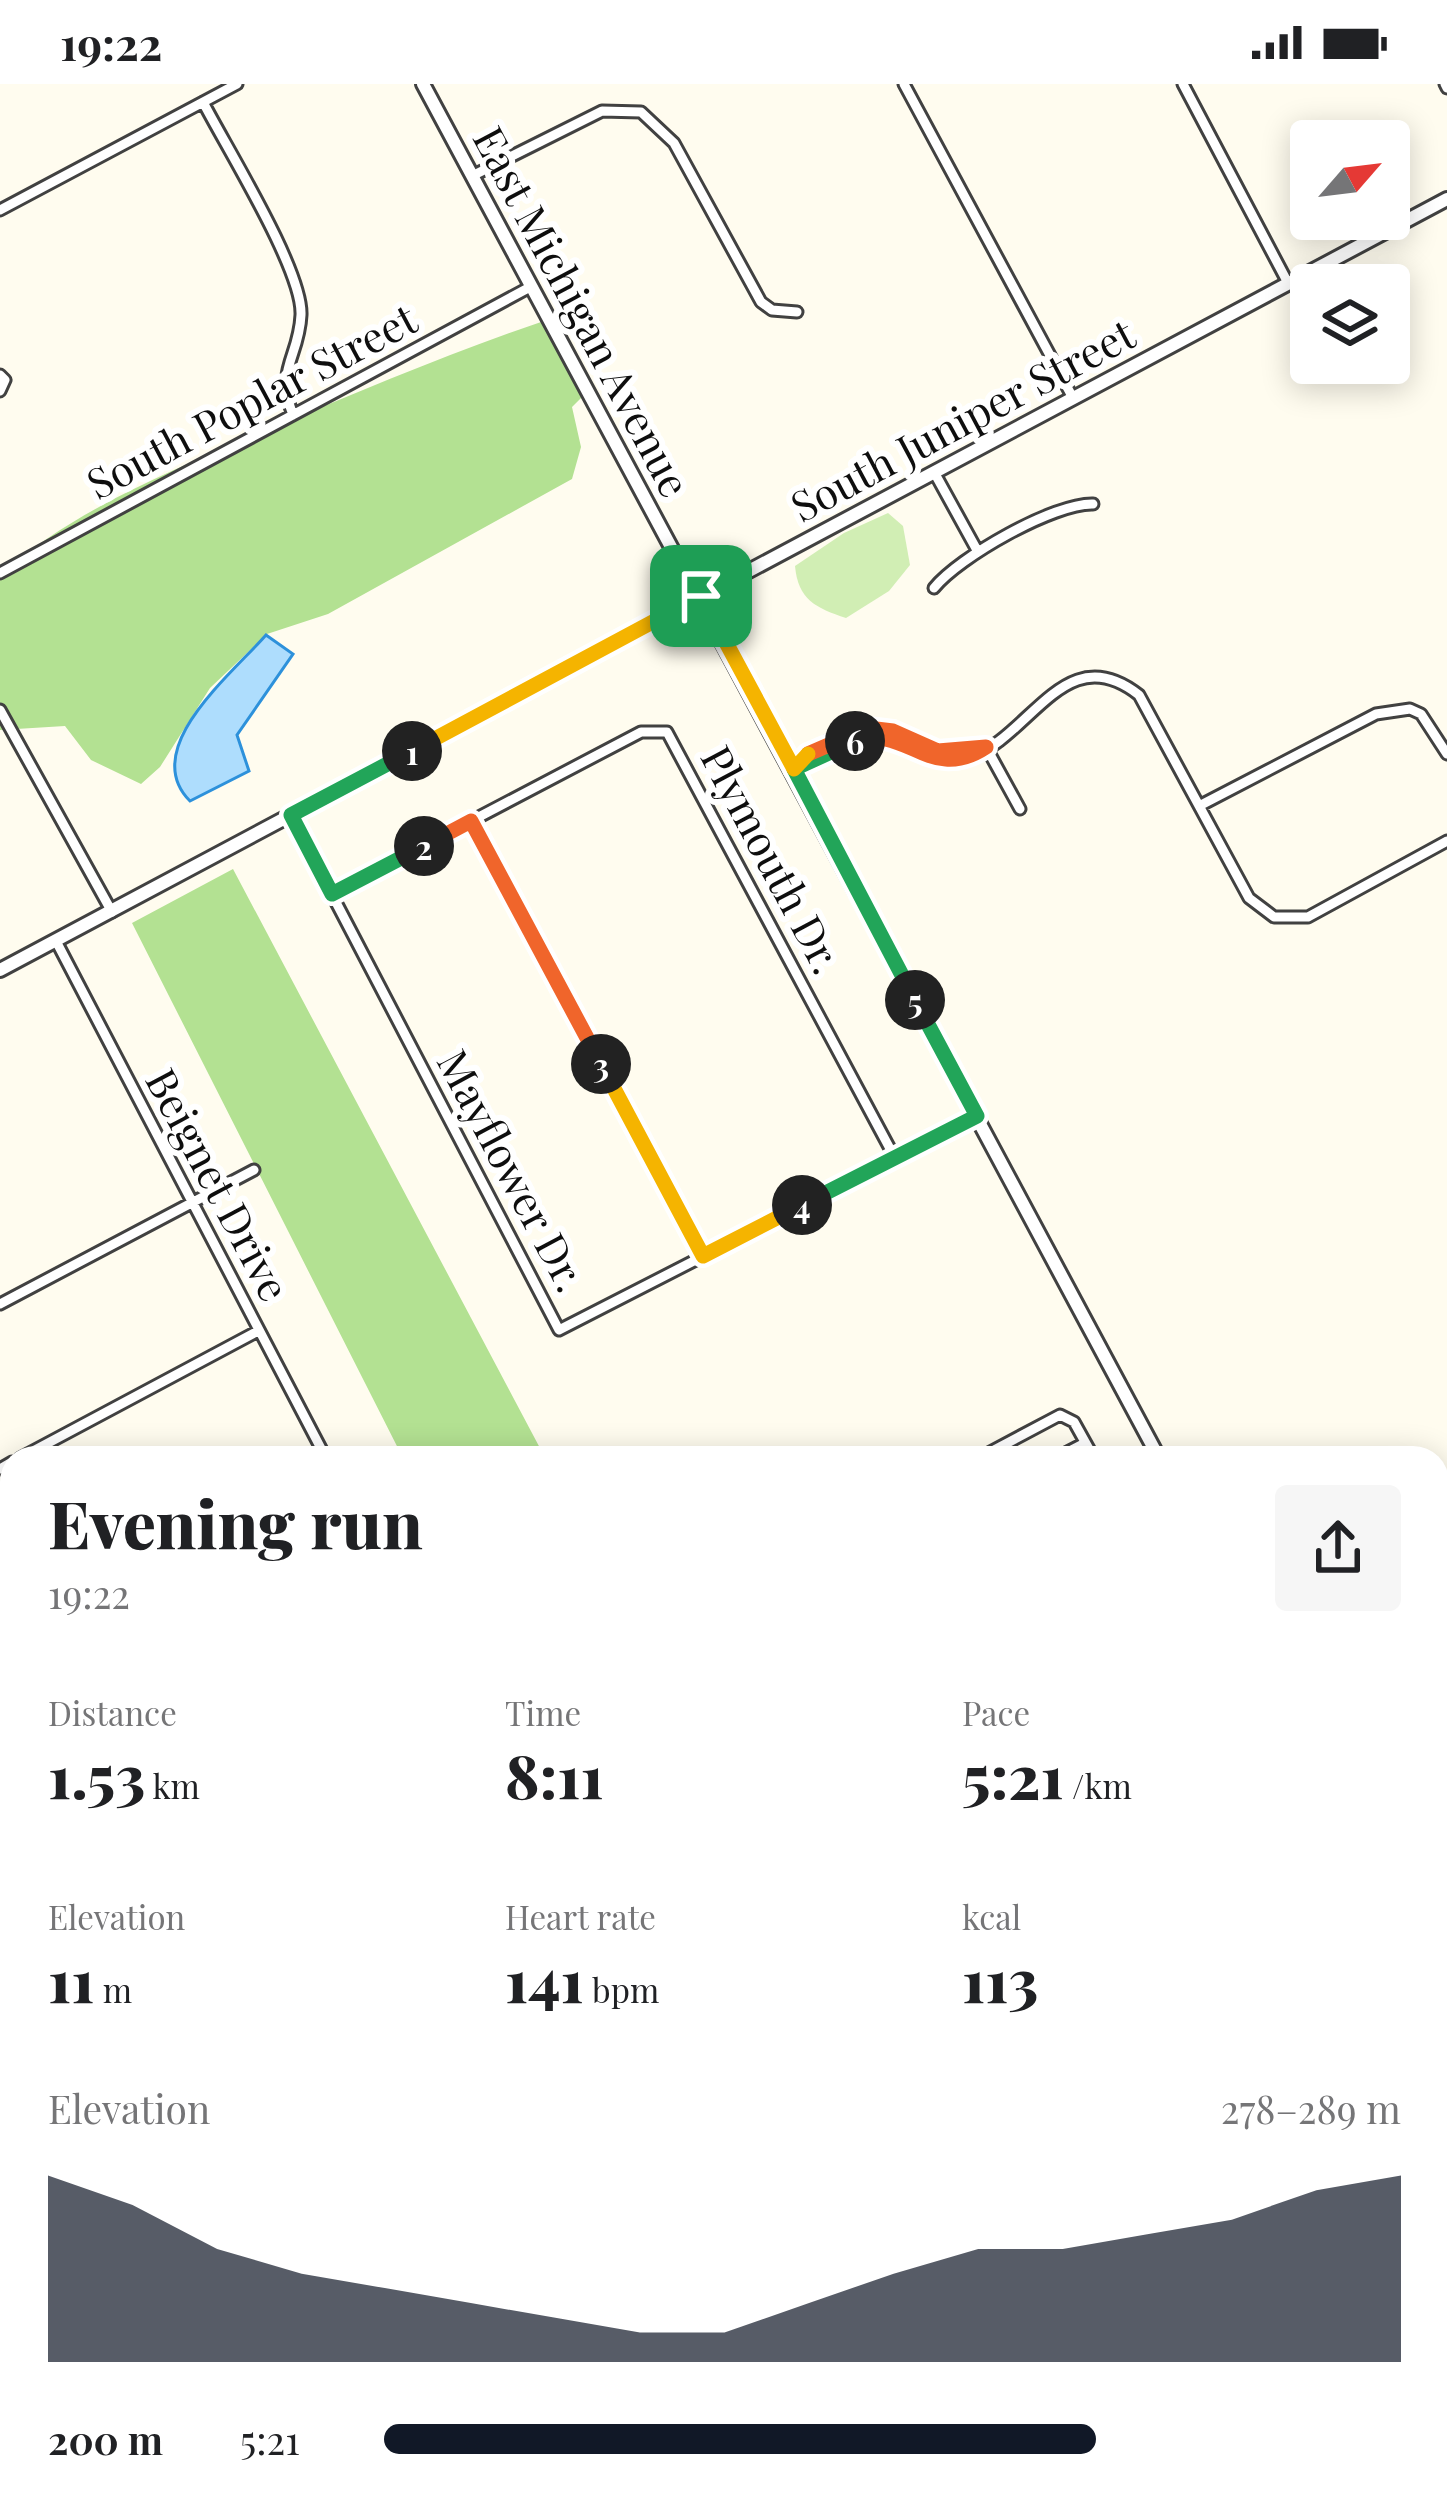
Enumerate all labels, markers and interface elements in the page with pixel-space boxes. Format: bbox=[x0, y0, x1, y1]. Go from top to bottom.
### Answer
text: 19:22 bbox=[60, 12, 162, 72]
street label: East Michigan Avenue bbox=[462, 116, 704, 506]
north arrow bbox=[1290, 120, 1410, 240]
map controls bbox=[1290, 120, 1410, 384]
button: layers bbox=[1290, 264, 1410, 384]
street label: South Poplar Street bbox=[76, 289, 427, 511]
street label: South Juniper Street bbox=[780, 304, 1145, 533]
pin bbox=[650, 545, 752, 647]
icon: arrive bbox=[668, 563, 734, 629]
pin: 6 bbox=[825, 711, 885, 771]
text: 6 bbox=[846, 719, 864, 763]
pin: 1 bbox=[382, 721, 442, 781]
text: 1 bbox=[406, 729, 418, 773]
street label: Plymouth Dr. bbox=[690, 735, 856, 983]
pin: 2 bbox=[394, 816, 454, 876]
text: 2 bbox=[415, 824, 433, 868]
pin: 5 bbox=[885, 970, 945, 1030]
text: 5 bbox=[907, 978, 923, 1022]
pin: 3 bbox=[571, 1034, 631, 1094]
street label: Mayflower Dr. bbox=[426, 1039, 600, 1301]
text: 3 bbox=[593, 1042, 609, 1086]
street label: Beignet Drive bbox=[134, 1058, 304, 1310]
pin: 4 bbox=[772, 1175, 832, 1235]
text: 4 bbox=[793, 1183, 811, 1227]
text: Evening run bbox=[48, 1478, 423, 1566]
button: share bbox=[1275, 1485, 1401, 1611]
text: 19:22 bbox=[48, 1567, 130, 1619]
text: Distance bbox=[48, 1690, 177, 1734]
text: Time bbox=[505, 1690, 581, 1734]
text: Pace bbox=[962, 1690, 1030, 1734]
text: 1.53 bbox=[48, 1734, 145, 1814]
text: 8:11 bbox=[505, 1734, 604, 1814]
text: 5:21 bbox=[962, 1734, 1064, 1814]
text: km bbox=[145, 1763, 200, 1807]
text: /km bbox=[1064, 1763, 1132, 1807]
text: Elevation bbox=[48, 1894, 185, 1938]
text: Heart rate bbox=[505, 1894, 656, 1938]
text: kcal bbox=[962, 1894, 1021, 1938]
text: 11 bbox=[48, 1938, 95, 2018]
text: 141 bbox=[505, 1938, 584, 2018]
text: 113 bbox=[962, 1938, 1038, 2018]
text: m bbox=[95, 1967, 132, 2011]
text: bpm bbox=[584, 1967, 659, 2011]
text: Elevation bbox=[48, 2082, 210, 2134]
text: 278–289 m bbox=[1221, 2082, 1401, 2134]
text: 200 m bbox=[48, 2413, 163, 2465]
text: 5:21 bbox=[240, 2413, 300, 2465]

